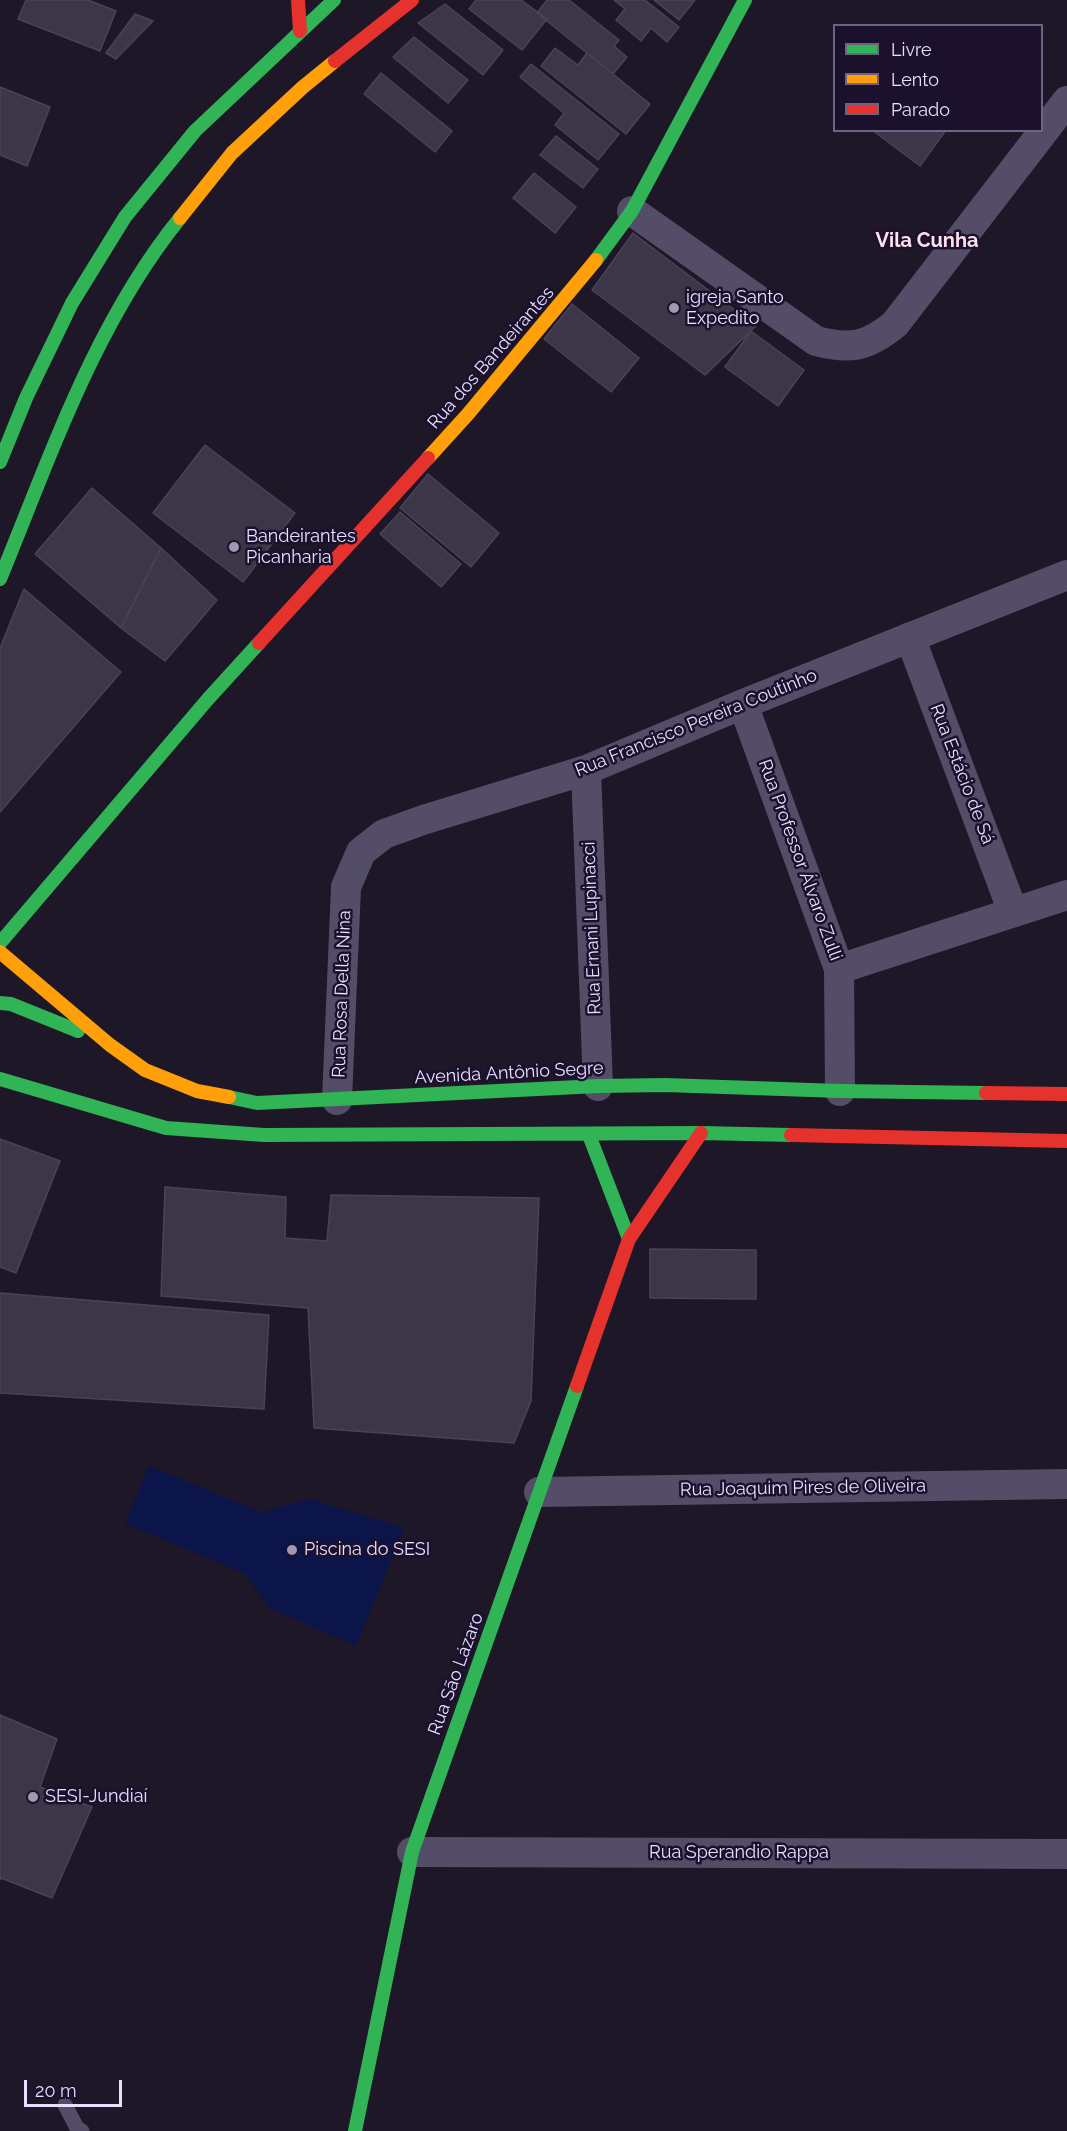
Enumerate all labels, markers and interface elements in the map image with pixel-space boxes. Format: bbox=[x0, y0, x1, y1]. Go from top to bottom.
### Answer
legend bbox=[833, 24, 1043, 132]
text: Livre bbox=[891, 39, 932, 60]
text: Lento bbox=[891, 69, 939, 90]
text: Parado bbox=[891, 99, 950, 120]
district label: Vila Cunha bbox=[876, 229, 978, 253]
street label: Rua dos Bandeirantes bbox=[423, 282, 559, 434]
place label: igreja Santo Expedito bbox=[686, 287, 784, 330]
marker: igreja Santo Expedito bbox=[667, 301, 681, 315]
place label: Bandeirantes Picanharia bbox=[246, 526, 356, 568]
marker: Bandeirantes Picanharia bbox=[227, 540, 241, 554]
street label: Rua Francisco Pereira Coutinho bbox=[572, 664, 820, 782]
street label: Rua Estácio de Sá bbox=[925, 701, 999, 847]
street label: Rua Professor Álvaro Zulli bbox=[754, 756, 846, 964]
street label: Rua Ernani Lupinacci bbox=[578, 841, 606, 1015]
street label: Rua Rosa Della Nina bbox=[328, 910, 356, 1078]
street label: Avenida Antônio Segre bbox=[414, 1057, 604, 1089]
street label: Rua Joaquim Pires de Oliveira bbox=[680, 1475, 926, 1501]
place label: Piscina do SESI bbox=[304, 1539, 430, 1561]
marker: Piscina do SESI bbox=[285, 1543, 299, 1557]
street label: Rua São Lázaro bbox=[424, 1610, 488, 1738]
place label: SESI-Jundiaí bbox=[45, 1786, 147, 1808]
marker: SESI-Jundiaí bbox=[26, 1790, 40, 1804]
street label: Rua Sperandio Rappa bbox=[649, 1842, 829, 1864]
scale bar bbox=[27, 2068, 124, 2106]
text: 20 m bbox=[35, 2080, 77, 2101]

